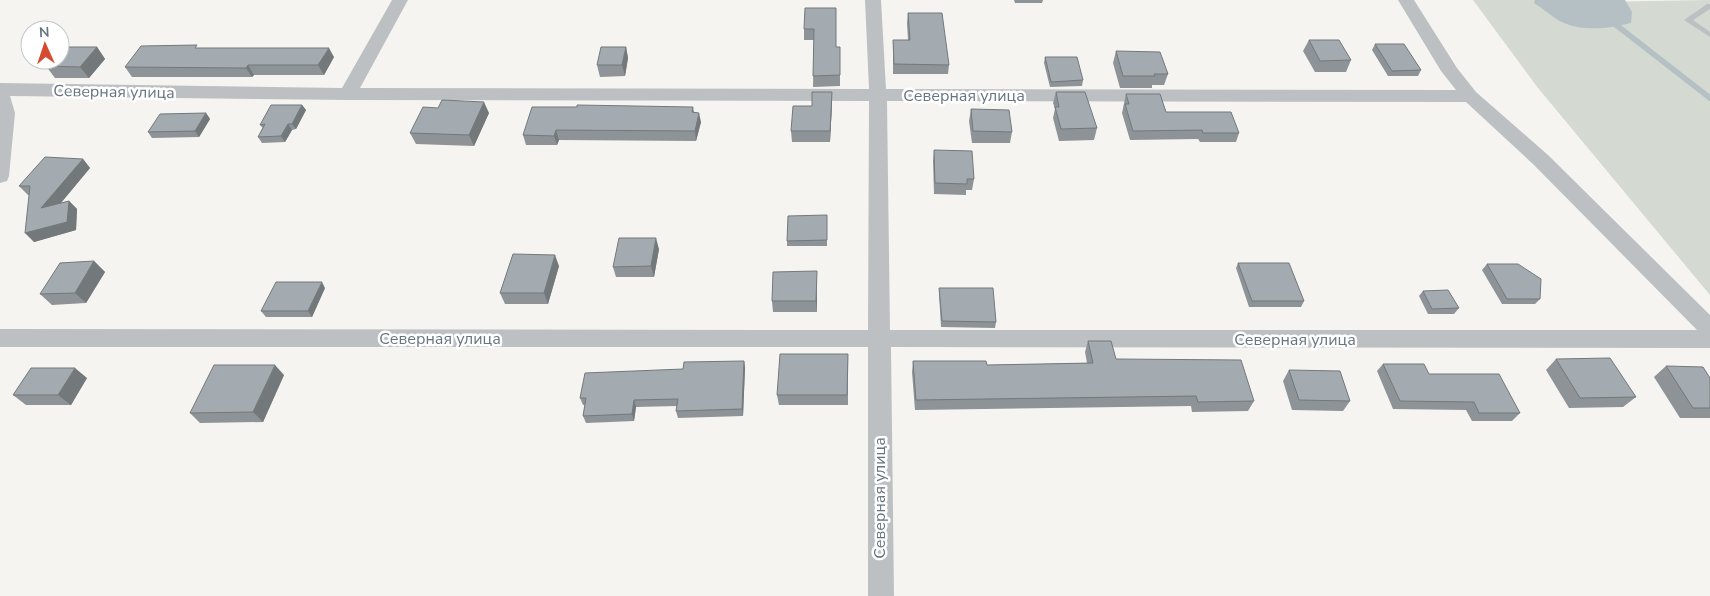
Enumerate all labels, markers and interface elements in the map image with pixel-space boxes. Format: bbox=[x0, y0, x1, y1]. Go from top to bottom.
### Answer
north arrow bbox=[20, 20, 70, 70]
text: N bbox=[39, 23, 50, 42]
street label: Северная улица bbox=[53, 80, 175, 104]
street label: Северная улица bbox=[903, 85, 1025, 107]
street label: Северная улица bbox=[379, 328, 501, 350]
street label: Северная улица bbox=[1234, 329, 1356, 351]
street label: Северная улица bbox=[869, 437, 891, 559]

